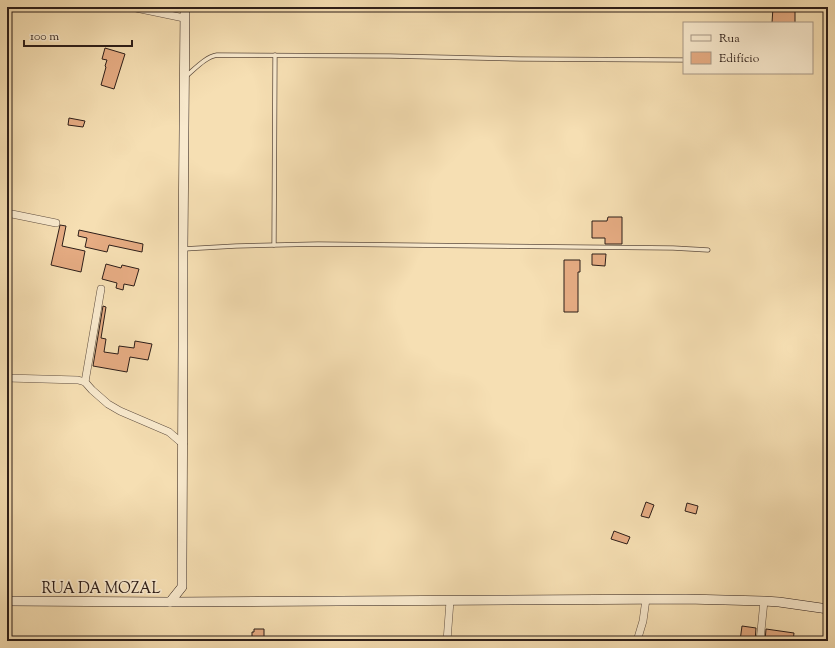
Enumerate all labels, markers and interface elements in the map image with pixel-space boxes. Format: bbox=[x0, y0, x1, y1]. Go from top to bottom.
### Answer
scale bar bbox=[24, 22, 132, 48]
legend bbox=[683, 22, 813, 74]
text: 100 m bbox=[30, 28, 59, 46]
text: Rua bbox=[719, 30, 740, 48]
text: Edifício bbox=[719, 50, 760, 68]
street label: RUA DA MOZAL bbox=[41, 579, 161, 600]

